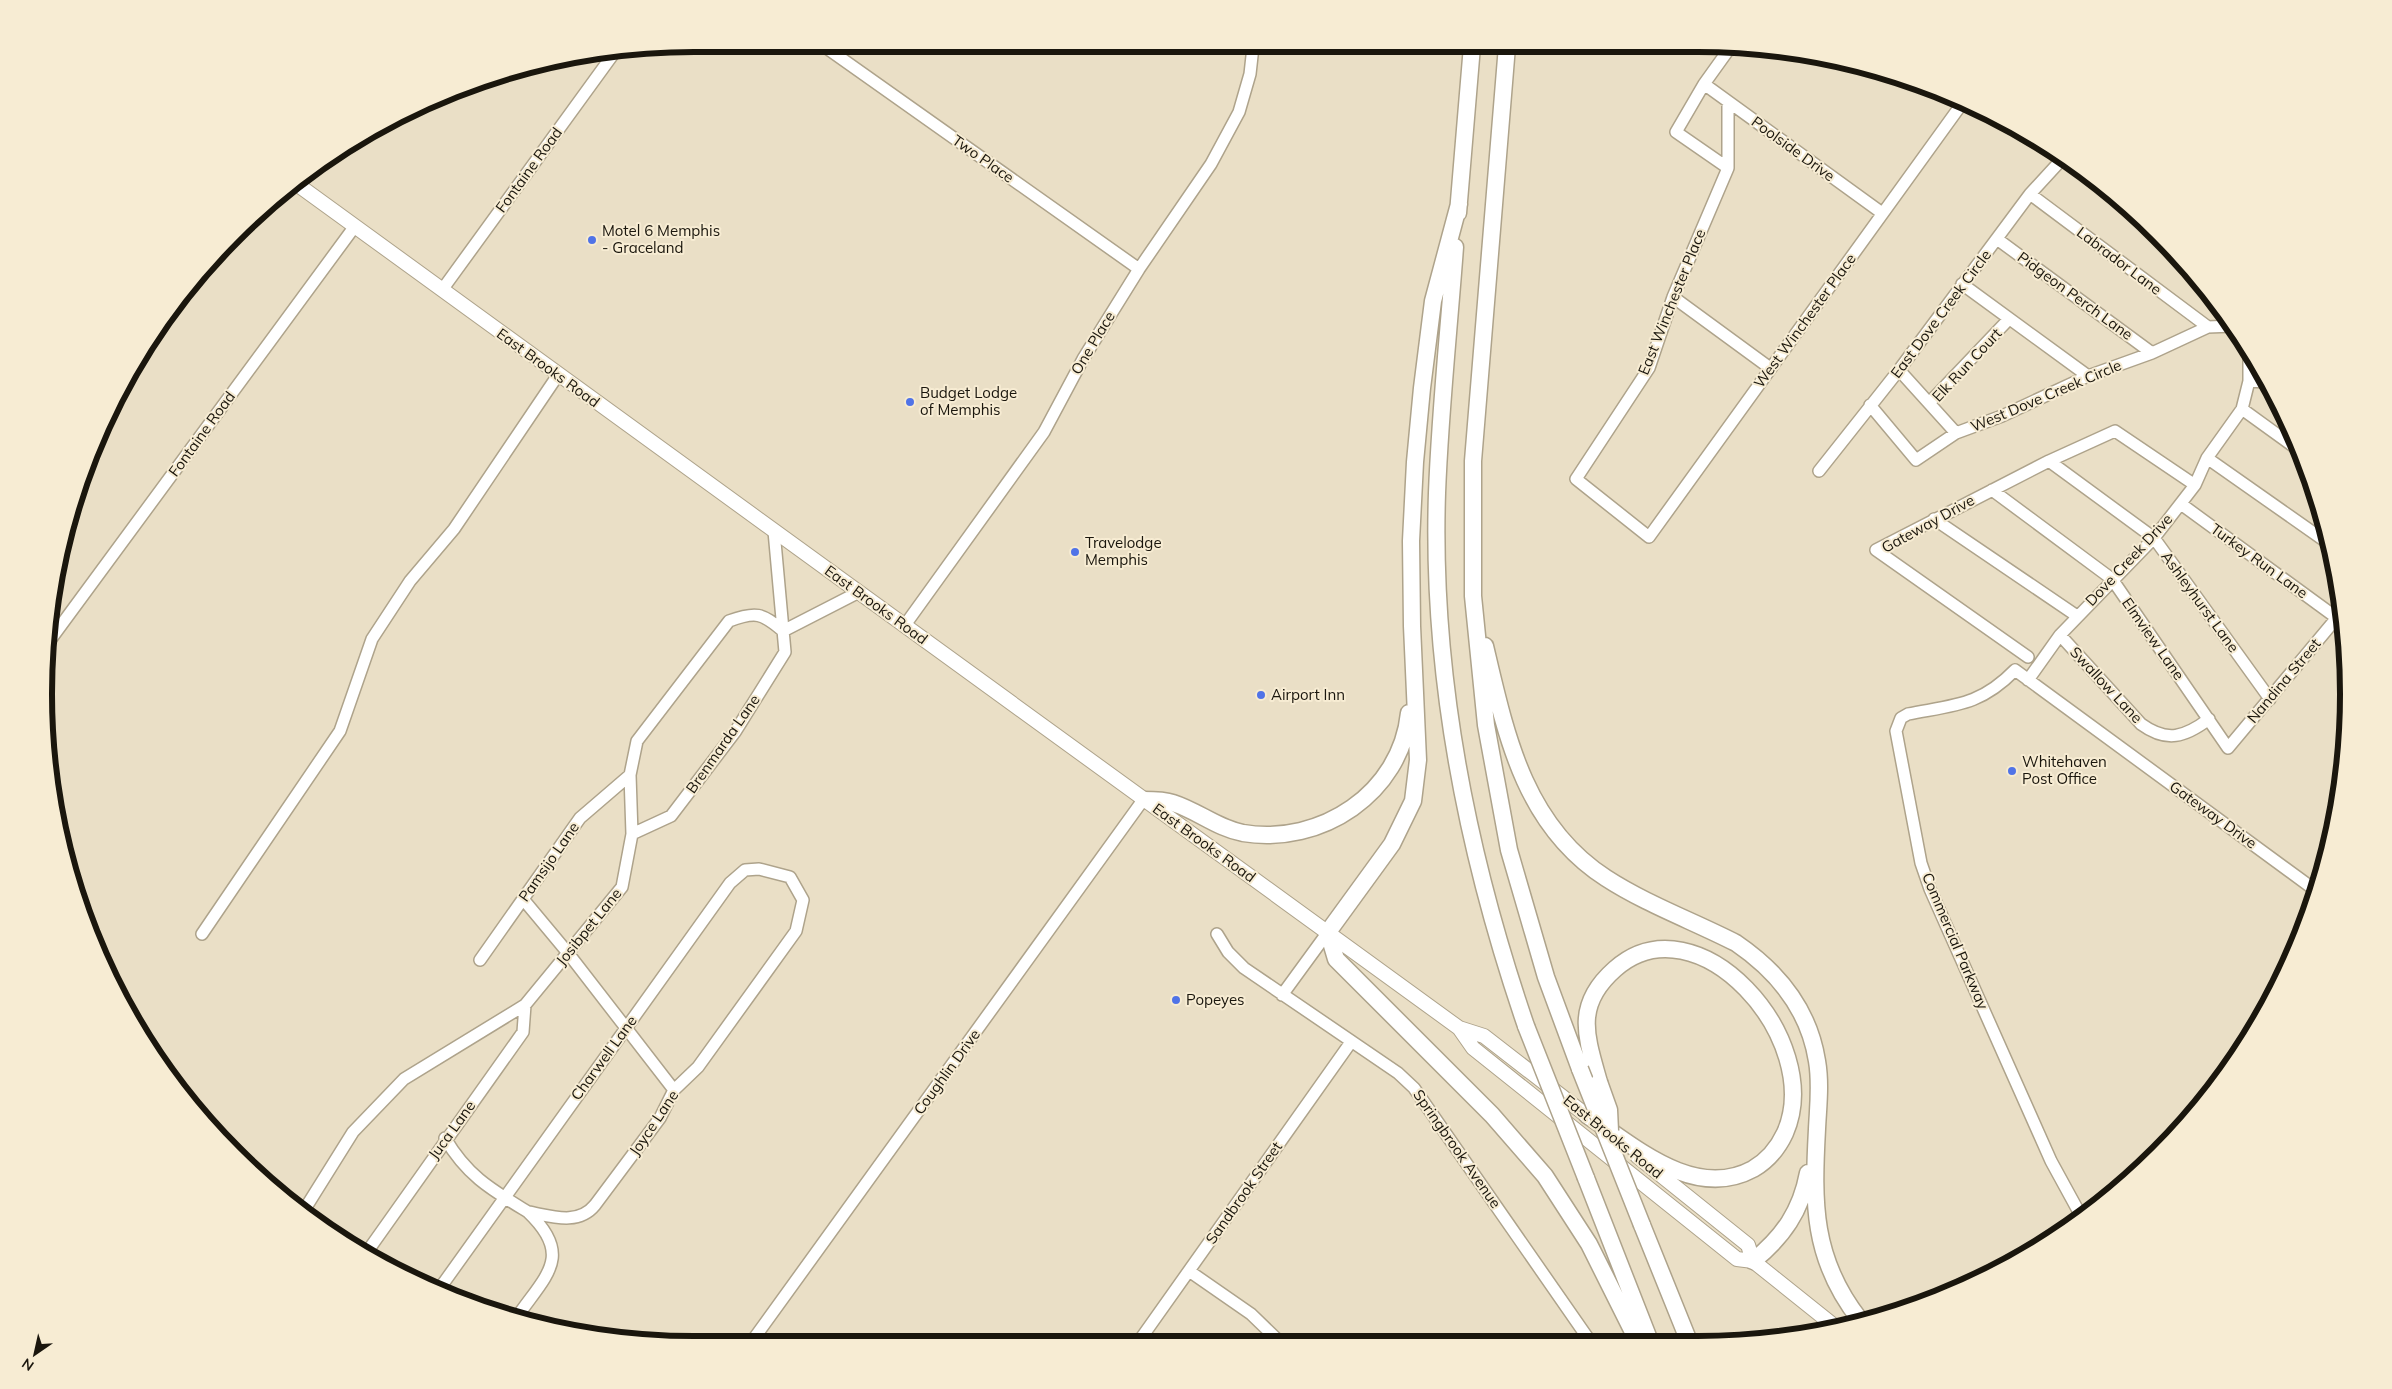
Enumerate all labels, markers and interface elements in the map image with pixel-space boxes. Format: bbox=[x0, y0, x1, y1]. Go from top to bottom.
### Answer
street label: Poolside Drive bbox=[1748, 112, 1839, 185]
street label: Fontaine Road bbox=[491, 123, 566, 216]
street label: Two Place bbox=[949, 130, 1018, 187]
place label: Motel 6 Memphis - Graceland bbox=[602, 221, 720, 257]
street label: Labrador Lane bbox=[2073, 222, 2166, 299]
street label: East Winchester Place bbox=[1634, 226, 1709, 377]
marker: Motel 6 Memphis - Graceland bbox=[586, 234, 598, 246]
street label: East Dove Creek Circle bbox=[1886, 246, 1995, 382]
street label: Pidgeon Perch Lane bbox=[2014, 247, 2137, 344]
street label: West Winchester Place bbox=[1749, 250, 1860, 392]
street label: One Place bbox=[1066, 308, 1119, 378]
street label: East Brooks Road bbox=[493, 324, 603, 411]
street label: Elk Run Court bbox=[1928, 324, 2006, 405]
street label: West Dove Creek Circle bbox=[1968, 355, 2124, 436]
place label: Budget Lodge of Memphis bbox=[920, 383, 1017, 419]
street label: Fontaine Road bbox=[164, 387, 239, 480]
marker: Budget Lodge of Memphis bbox=[904, 396, 916, 408]
street label: Gateway Drive bbox=[1878, 490, 1977, 557]
street label: Dove Creek Drive bbox=[2081, 510, 2176, 610]
street label: Turkey Run Lane bbox=[2207, 519, 2312, 602]
place label: Travelodge Memphis bbox=[1085, 533, 1162, 569]
marker: Travelodge Memphis bbox=[1069, 546, 1081, 558]
street label: Ashleyhurst Lane bbox=[2157, 547, 2243, 656]
street label: East Brooks Road bbox=[821, 561, 931, 648]
street label: Elmview Lane bbox=[2118, 594, 2189, 684]
street label: Nandina Street bbox=[2243, 634, 2325, 727]
street label: Swallow Lane bbox=[2066, 642, 2147, 727]
place label: Airport Inn bbox=[1271, 685, 1345, 704]
marker: Airport Inn bbox=[1255, 689, 1267, 701]
street label: Brenmarda Lane bbox=[682, 691, 764, 797]
place label: Whitehaven Post Office bbox=[2022, 752, 2107, 788]
marker: Whitehaven Post Office bbox=[2006, 765, 2018, 777]
street label: Gateway Drive bbox=[2166, 777, 2261, 853]
street label: East Brooks Road bbox=[1149, 799, 1259, 886]
street label: Pamsijo Lane bbox=[514, 818, 583, 905]
street label: Commercial Parkway bbox=[1918, 870, 1993, 1012]
street label: Josibpet Lane bbox=[552, 884, 626, 969]
place label: Popeyes bbox=[1186, 990, 1245, 1009]
marker: Popeyes bbox=[1170, 994, 1182, 1006]
street label: Charwell Lane bbox=[566, 1012, 641, 1104]
street label: Coughlin Drive bbox=[909, 1025, 984, 1118]
street label: Joyce Lane bbox=[625, 1086, 682, 1159]
street label: Springbrook Avenue bbox=[1409, 1086, 1506, 1212]
street label: East Brooks Road bbox=[1560, 1091, 1667, 1183]
street label: Juca Lane bbox=[424, 1097, 479, 1163]
street label: Sandbrook Street bbox=[1201, 1138, 1286, 1248]
north arrow bbox=[10, 1329, 60, 1379]
text: N bbox=[18, 1354, 37, 1375]

